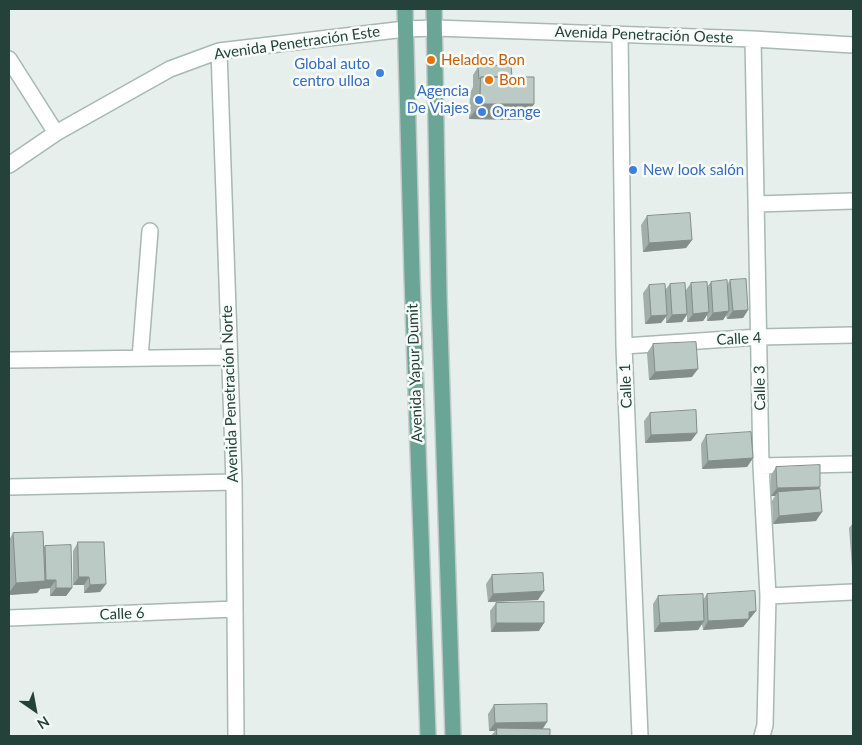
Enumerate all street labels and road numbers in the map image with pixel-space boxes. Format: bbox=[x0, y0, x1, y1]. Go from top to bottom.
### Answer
street label: Avenida Penetración Este bbox=[213, 22, 381, 64]
street label: Avenida Penetración Oeste bbox=[554, 23, 734, 47]
street label: Avenida Yapur Dumit bbox=[404, 303, 426, 443]
street label: Avenida Penetración Norte bbox=[218, 305, 242, 483]
street label: Calle 4 bbox=[716, 329, 762, 349]
street label: Calle 1 bbox=[616, 363, 636, 409]
street label: Calle 3 bbox=[751, 365, 769, 411]
street label: Calle 6 bbox=[99, 604, 145, 624]

